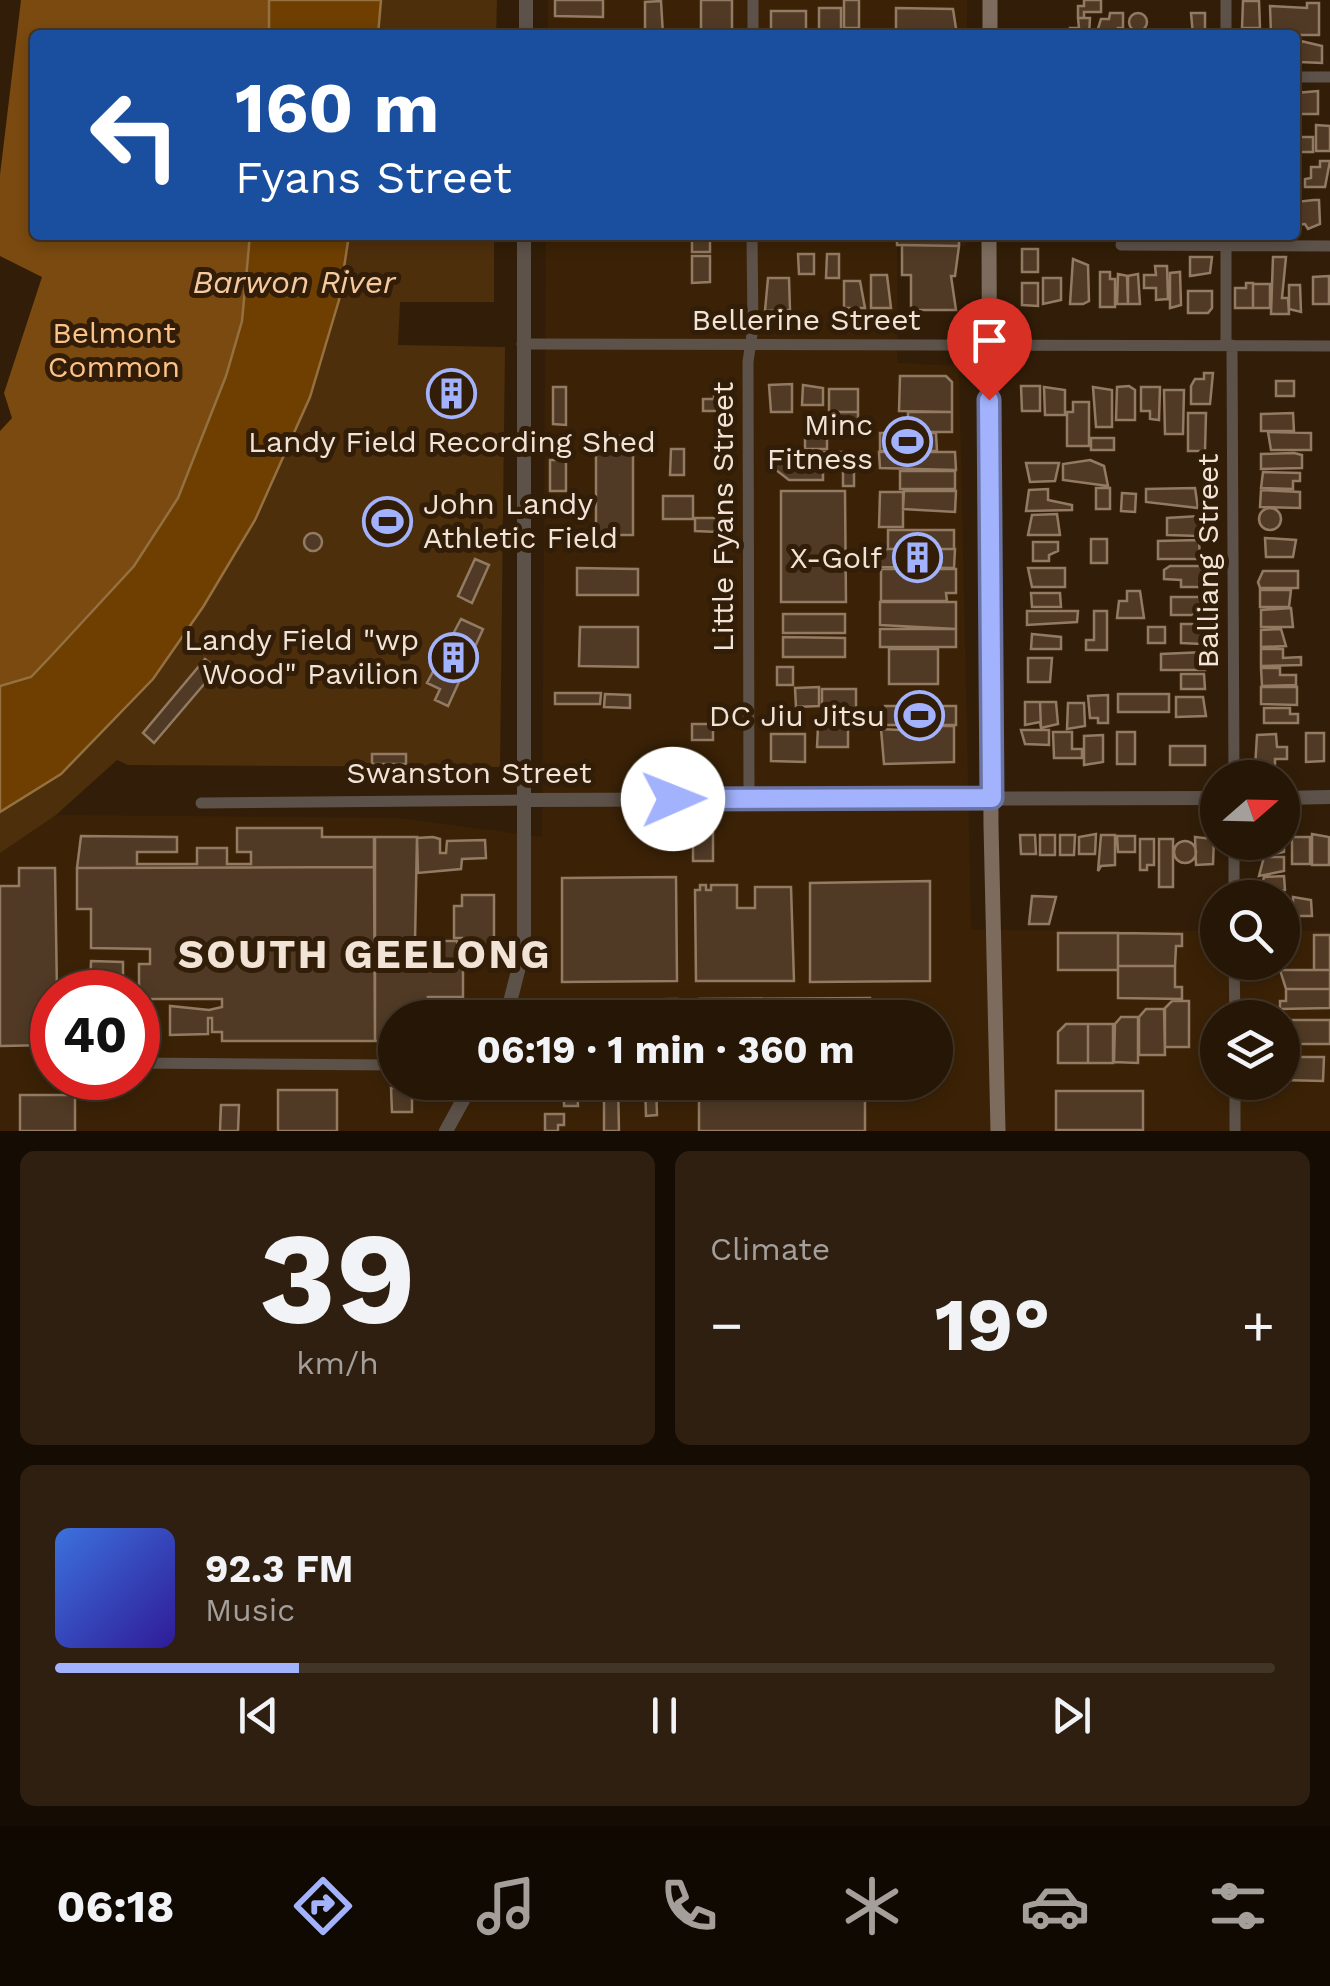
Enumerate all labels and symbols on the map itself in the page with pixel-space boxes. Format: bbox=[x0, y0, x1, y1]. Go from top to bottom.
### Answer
water label: Barwon River bbox=[192, 263, 397, 301]
pin bbox=[947, 298, 1032, 401]
street label: Bellerine Street bbox=[691, 302, 921, 337]
park label: Belmont Common bbox=[48, 315, 180, 384]
building icon: Landy Field Recording Shed bbox=[426, 367, 478, 419]
street label: Little Fyans Street bbox=[705, 381, 740, 652]
place label: Minc Fitness bbox=[767, 407, 873, 476]
sports icon: Minc Fitness bbox=[882, 416, 934, 468]
place label: Landy Field Recording Shed bbox=[248, 424, 656, 459]
street label: Balliang Street bbox=[1190, 453, 1225, 668]
place label: John Landy Athletic Field bbox=[423, 486, 618, 555]
sports icon: John Landy Athletic Field bbox=[362, 495, 414, 547]
building icon: X-Golf bbox=[891, 532, 943, 584]
place label: X-Golf bbox=[790, 540, 882, 575]
place label: Landy Field "wp Wood" Pavilion bbox=[184, 622, 419, 691]
building icon: Landy Field "wp Wood" Pavilion bbox=[428, 631, 480, 683]
sports icon: DC Jiu Jitsu bbox=[894, 690, 946, 742]
place label: DC Jiu Jitsu bbox=[709, 698, 885, 733]
position arrow bbox=[621, 747, 725, 851]
street label: Swanston Street bbox=[346, 755, 592, 790]
north arrow bbox=[1200, 760, 1300, 860]
district label: SOUTH GEELONG bbox=[178, 931, 552, 978]
speed limit sign: 40 bbox=[30, 970, 160, 1100]

